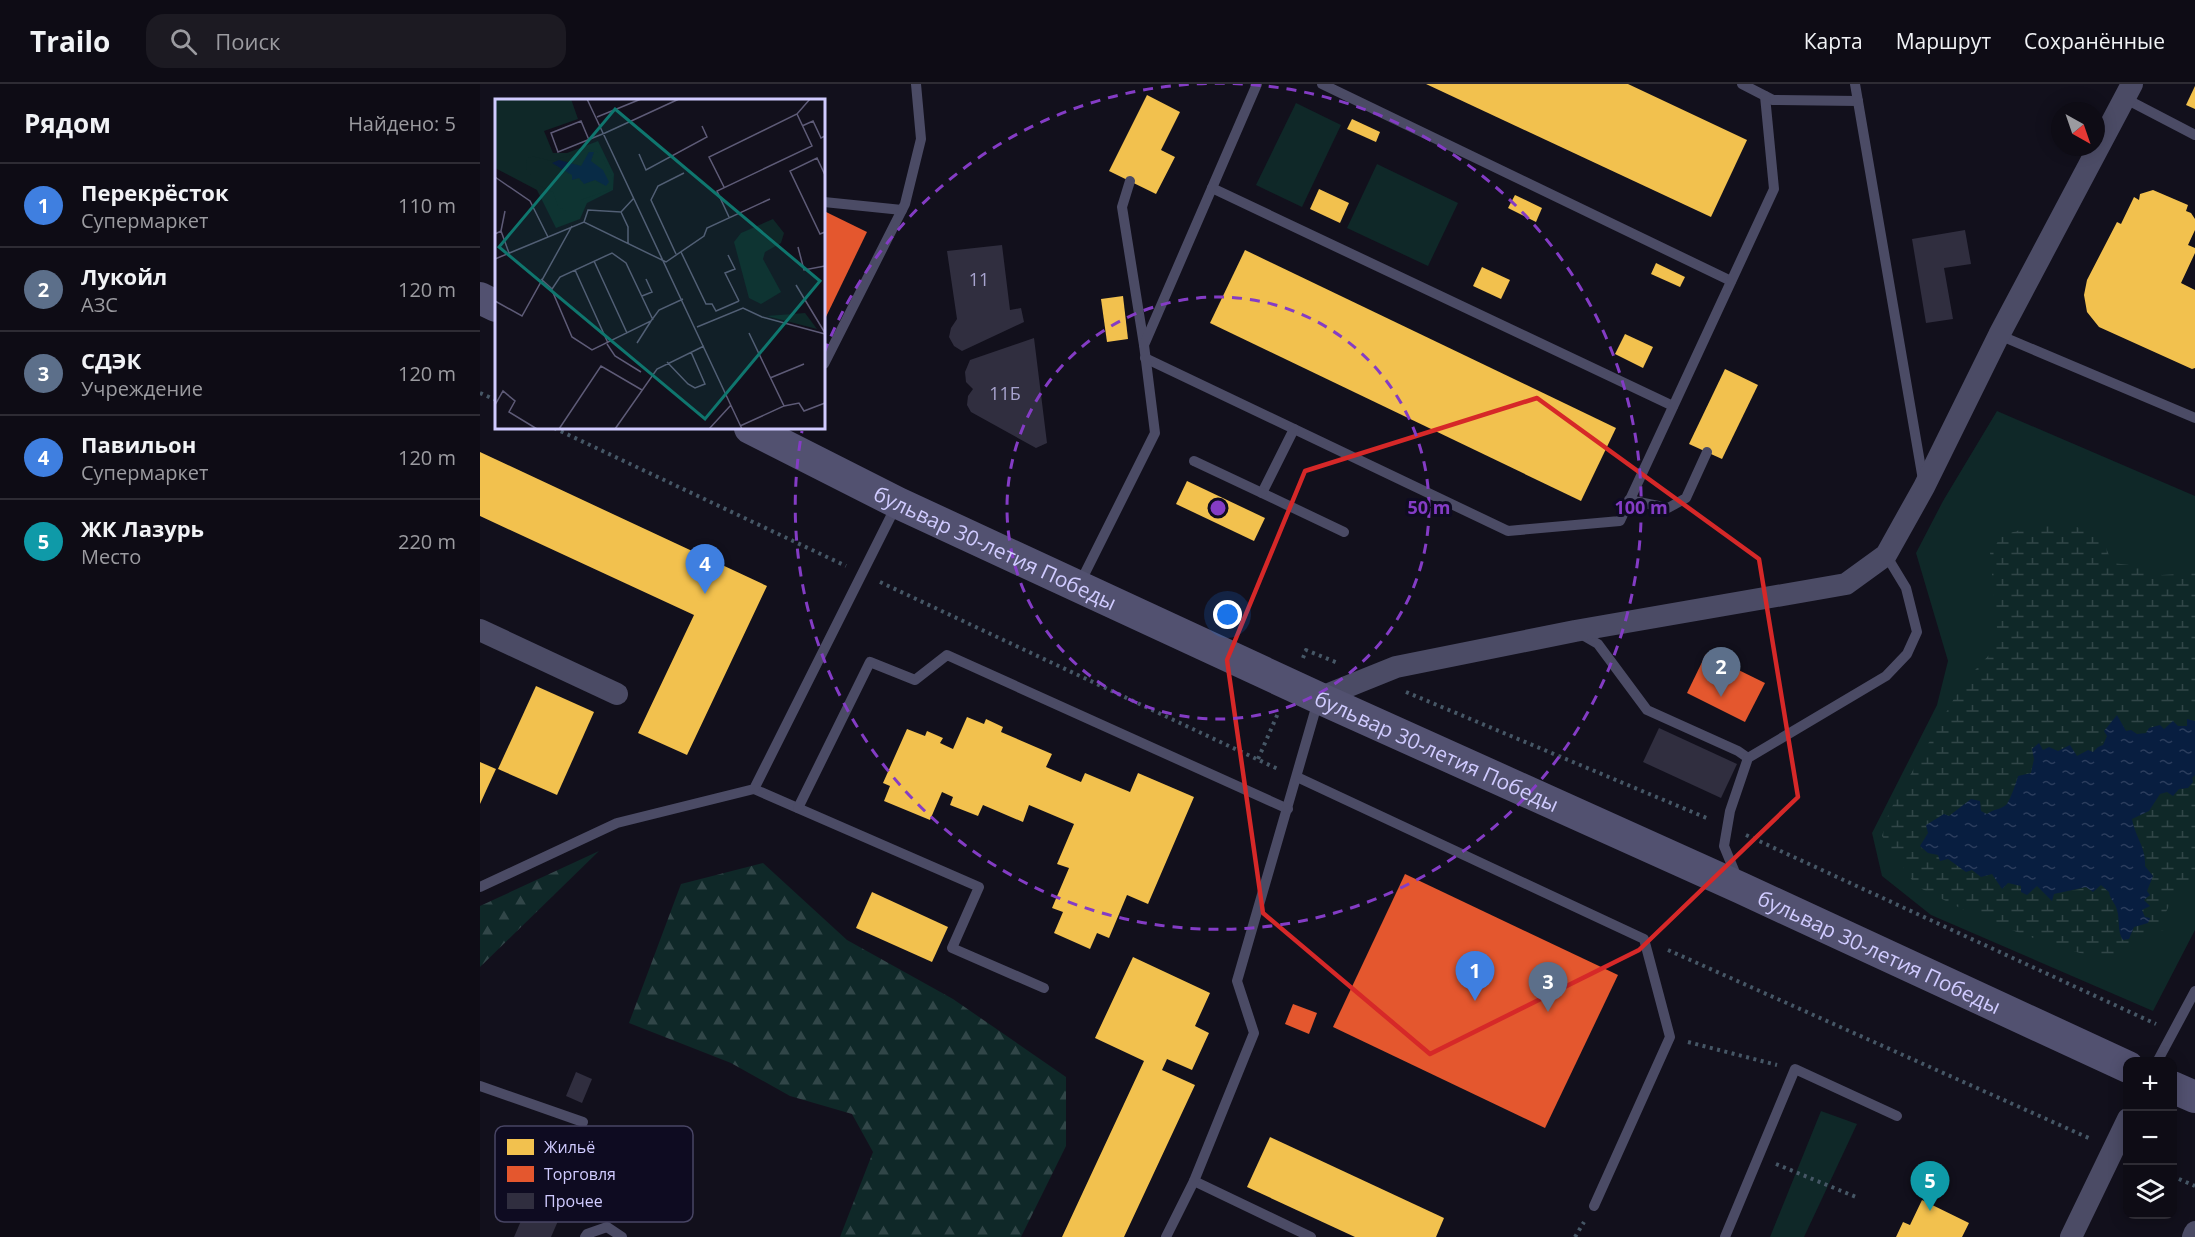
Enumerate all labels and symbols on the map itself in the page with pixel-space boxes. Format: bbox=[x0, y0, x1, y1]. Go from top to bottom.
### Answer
inset map bbox=[495, 99, 825, 429]
north arrow bbox=[2051, 102, 2105, 156]
house number: 11 bbox=[969, 267, 989, 291]
house number: 11Б bbox=[989, 381, 1021, 405]
street label: бульвар 30-летия Победы bbox=[869, 479, 1121, 616]
text: 50 m bbox=[1408, 495, 1450, 519]
text: 100 m bbox=[1614, 495, 1668, 519]
centre of rings bbox=[1208, 498, 1228, 518]
pin: 4 bbox=[686, 544, 724, 594]
your location bbox=[1213, 600, 1242, 629]
pin: 2 bbox=[1702, 648, 1740, 697]
street label: бульвар 30-летия Победы bbox=[1310, 684, 1563, 818]
street label: бульвар 30-летия Победы bbox=[1753, 884, 2005, 1020]
pin: 1 bbox=[1456, 952, 1494, 1001]
pin: 3 bbox=[1528, 962, 1568, 1012]
legend bbox=[495, 1126, 693, 1222]
text: Жильё bbox=[544, 1136, 595, 1158]
pin: 5 bbox=[1910, 1162, 1950, 1211]
text: Торговля bbox=[544, 1163, 616, 1185]
text: Прочее bbox=[544, 1190, 603, 1212]

